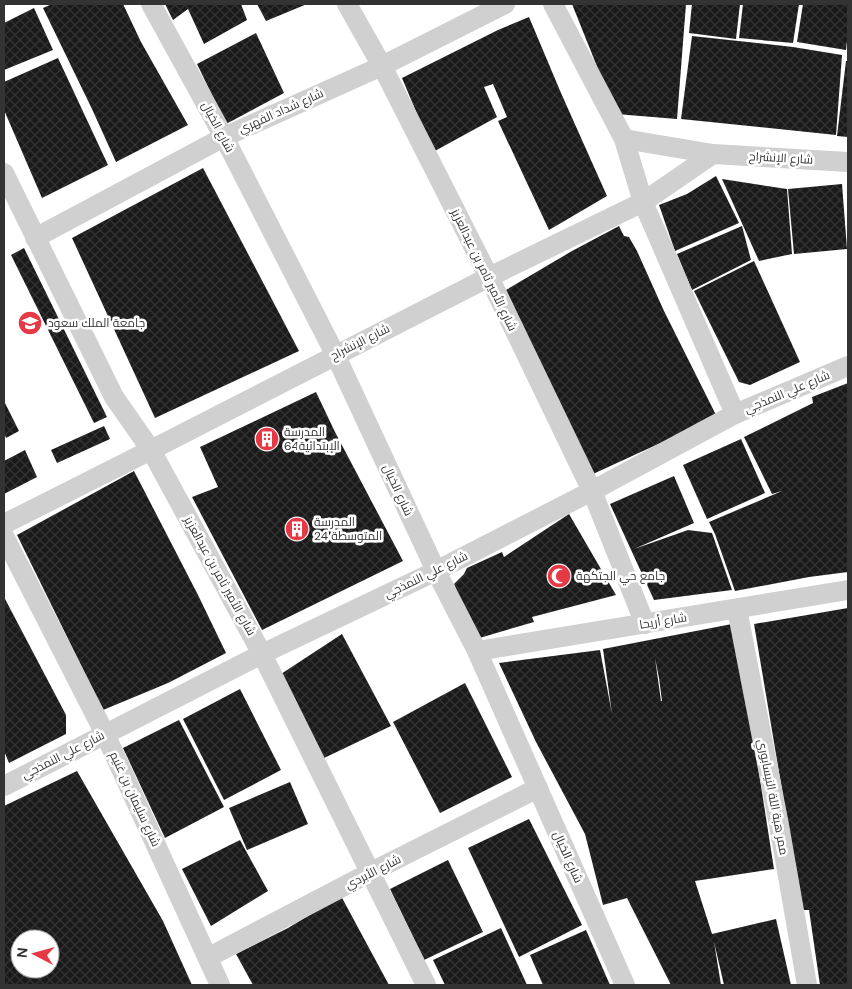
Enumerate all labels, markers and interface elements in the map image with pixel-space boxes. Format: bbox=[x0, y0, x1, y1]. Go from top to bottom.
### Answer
street label: شارع شداد الفهري bbox=[236, 85, 327, 139]
street label: شارع الخيال bbox=[198, 99, 238, 155]
street label: شارع الإنشراح bbox=[748, 148, 814, 168]
street label: شارع الأمير ثامر بن عبدالعزيز bbox=[447, 205, 521, 334]
school or university icon: جامعة الملك سعود bbox=[17, 310, 43, 336]
place label: جامعة الملك سعود bbox=[48, 315, 145, 331]
street label: شارع الإنشراح bbox=[328, 320, 392, 364]
street label: شارع علي النمذجي bbox=[742, 367, 833, 419]
place label: المدرسة الإبتدائية64 bbox=[284, 424, 340, 454]
building icon: المدرسة الإبتدائية64 bbox=[254, 426, 280, 452]
street label: شارع الخيال bbox=[379, 462, 417, 518]
street label: شارع الأمير ثامر بن عبدالعزيز bbox=[180, 513, 260, 639]
place label: المدرسة المتوسطة 24 bbox=[314, 514, 382, 544]
building icon: المدرسة المتوسطة 24 bbox=[284, 516, 310, 542]
street label: شارع علي النمذجي bbox=[382, 548, 471, 604]
mosque icon: جامع حي الجتكهة bbox=[546, 563, 572, 589]
place label: جامع حي الجتكهة bbox=[576, 568, 665, 586]
street label: شارع أريحا bbox=[638, 609, 688, 633]
street label: شارع علي النمذجي bbox=[19, 727, 108, 785]
street label: ممر هبة اللة النيسابوري bbox=[752, 738, 792, 857]
street label: شارع سليمان بن غنيم bbox=[106, 749, 164, 849]
street label: شارع الخيال bbox=[549, 829, 587, 886]
street label: شارع الأبردي bbox=[342, 851, 405, 895]
north arrow bbox=[10, 929, 60, 979]
text: N bbox=[13, 947, 32, 959]

